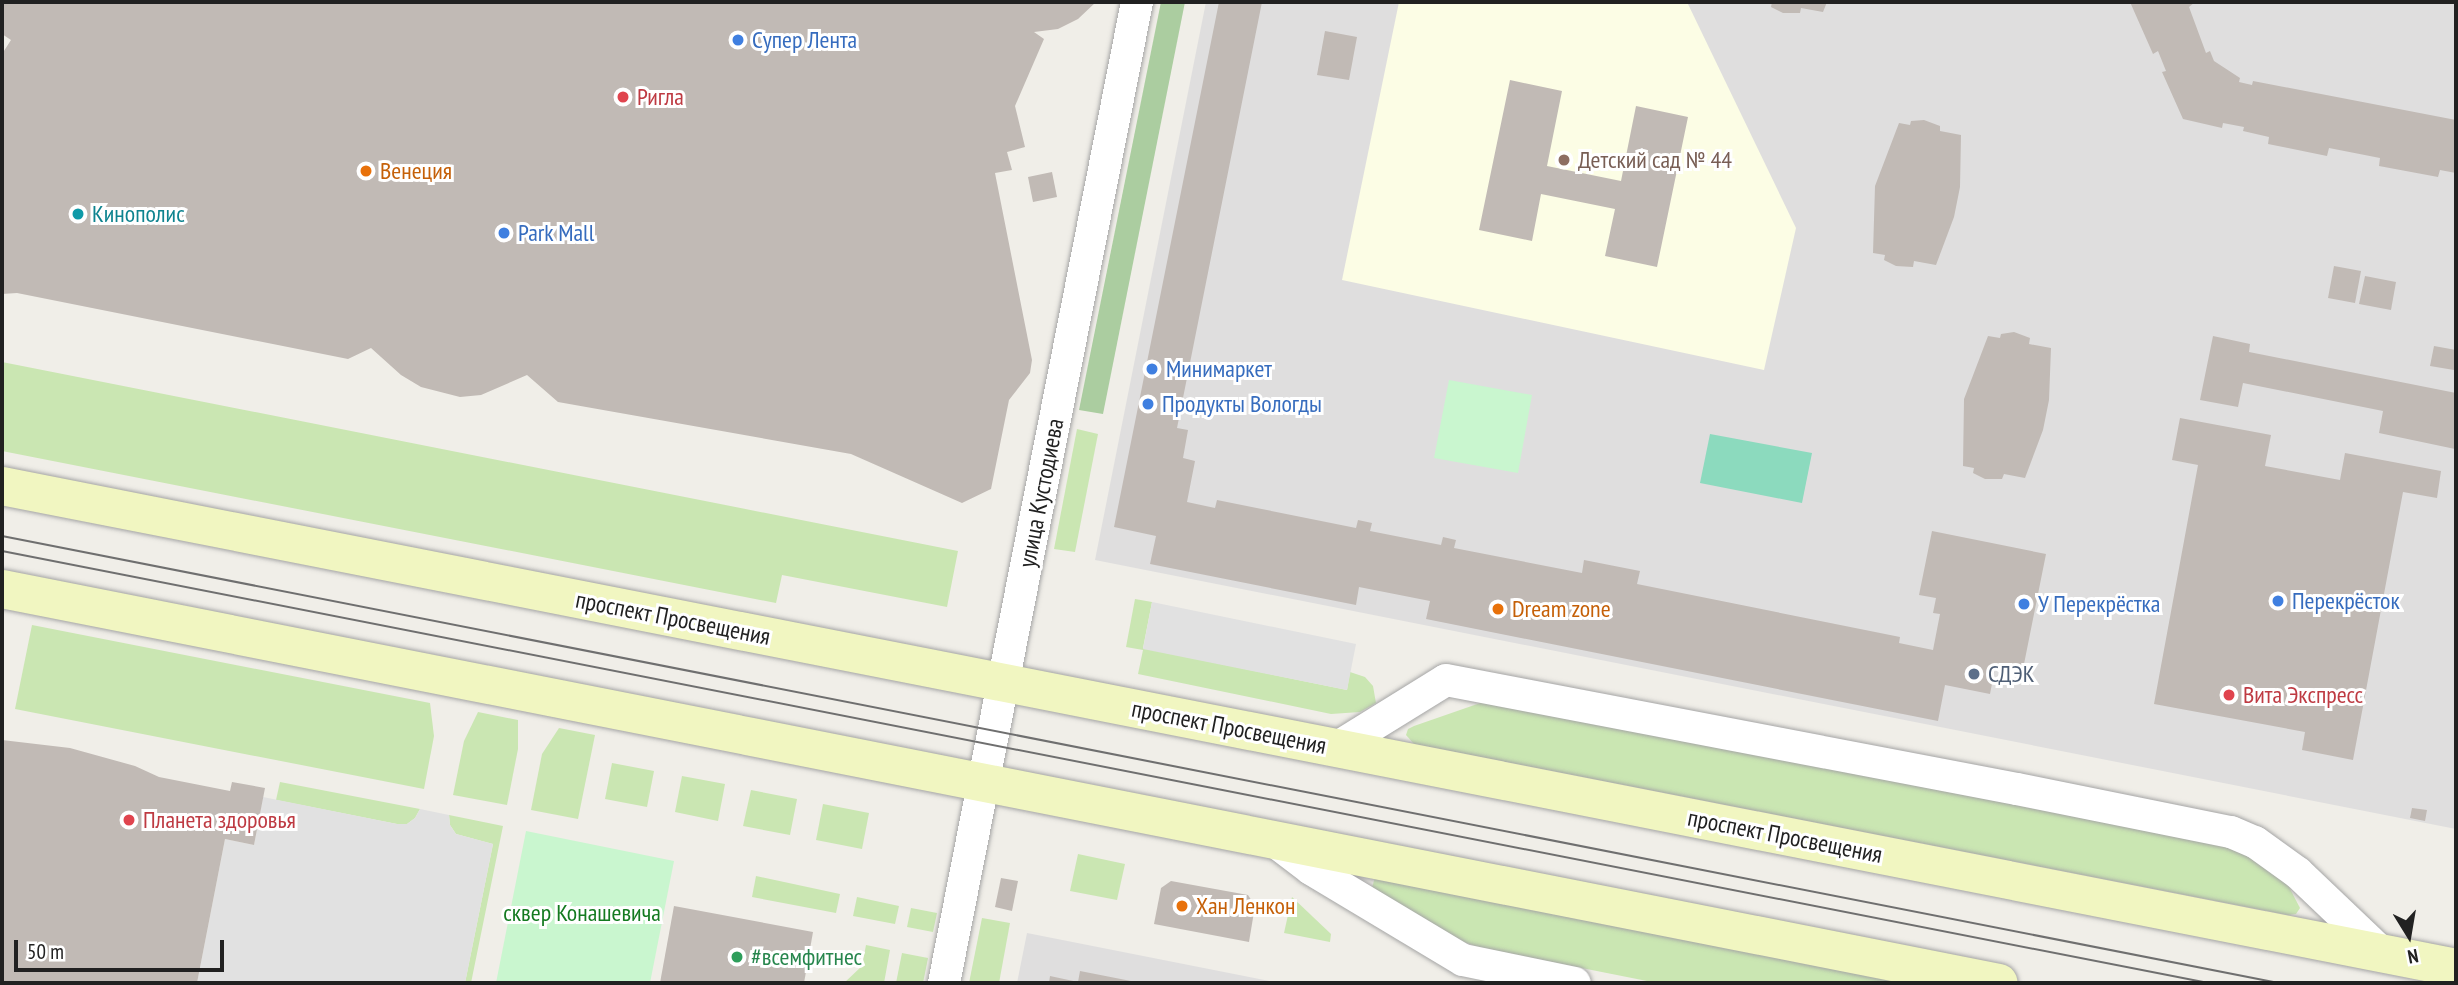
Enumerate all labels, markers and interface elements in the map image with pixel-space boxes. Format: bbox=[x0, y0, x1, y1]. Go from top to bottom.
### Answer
place label: Супер Лента bbox=[752, 26, 857, 54]
marker: Супер Лента bbox=[730, 32, 746, 48]
place label: Ригла bbox=[637, 83, 684, 111]
marker: Ригла bbox=[615, 89, 631, 105]
place label: Детский сад № 44 bbox=[1578, 146, 1732, 174]
marker: Детский сад № 44 bbox=[1556, 152, 1572, 168]
place label: Венеция bbox=[380, 157, 452, 185]
marker: Венеция bbox=[358, 163, 374, 179]
place label: Кинополис bbox=[92, 200, 185, 228]
marker: Кинополис bbox=[70, 206, 86, 222]
place label: Park Mall bbox=[518, 219, 595, 247]
marker: Park Mall bbox=[496, 225, 512, 241]
place label: Минимаркет bbox=[1166, 355, 1272, 383]
marker: Минимаркет bbox=[1144, 361, 1160, 377]
place label: Продукты Вологды bbox=[1162, 390, 1322, 418]
marker: Продукты Вологды bbox=[1140, 396, 1156, 412]
street label: улица Кустодиева bbox=[1012, 416, 1070, 570]
street label: проспект Просвещения bbox=[573, 585, 773, 651]
place label: Перекрёсток bbox=[2292, 587, 2400, 615]
place label: У Перекрёстка bbox=[2038, 590, 2161, 618]
marker: Перекрёсток bbox=[2270, 593, 2286, 609]
place label: Dream zone bbox=[1512, 595, 1611, 623]
marker: У Перекрёстка bbox=[2016, 596, 2032, 612]
marker: Dream zone bbox=[1490, 601, 1506, 617]
place label: СДЭК bbox=[1988, 660, 2035, 688]
marker: СДЭК bbox=[1966, 666, 1982, 682]
place label: Вита Экспресс bbox=[2243, 681, 2363, 709]
marker: Вита Экспресс bbox=[2221, 687, 2237, 703]
street label: проспект Просвещения bbox=[1129, 694, 1329, 760]
street label: проспект Просвещения bbox=[1685, 803, 1885, 869]
place label: Планета здоровья bbox=[143, 806, 296, 834]
marker: Планета здоровья bbox=[121, 812, 137, 828]
place label: Хан Ленкон bbox=[1196, 892, 1295, 920]
marker: Хан Ленкон bbox=[1174, 898, 1190, 914]
park label: сквер Конашевича bbox=[503, 899, 661, 927]
north arrow bbox=[2374, 901, 2444, 971]
scale bar bbox=[18, 926, 228, 970]
text: 50 m bbox=[27, 938, 64, 965]
place label: #всемфитнес bbox=[751, 943, 862, 971]
text: N bbox=[2406, 944, 2420, 969]
marker: #всемфитнес bbox=[729, 949, 745, 965]

